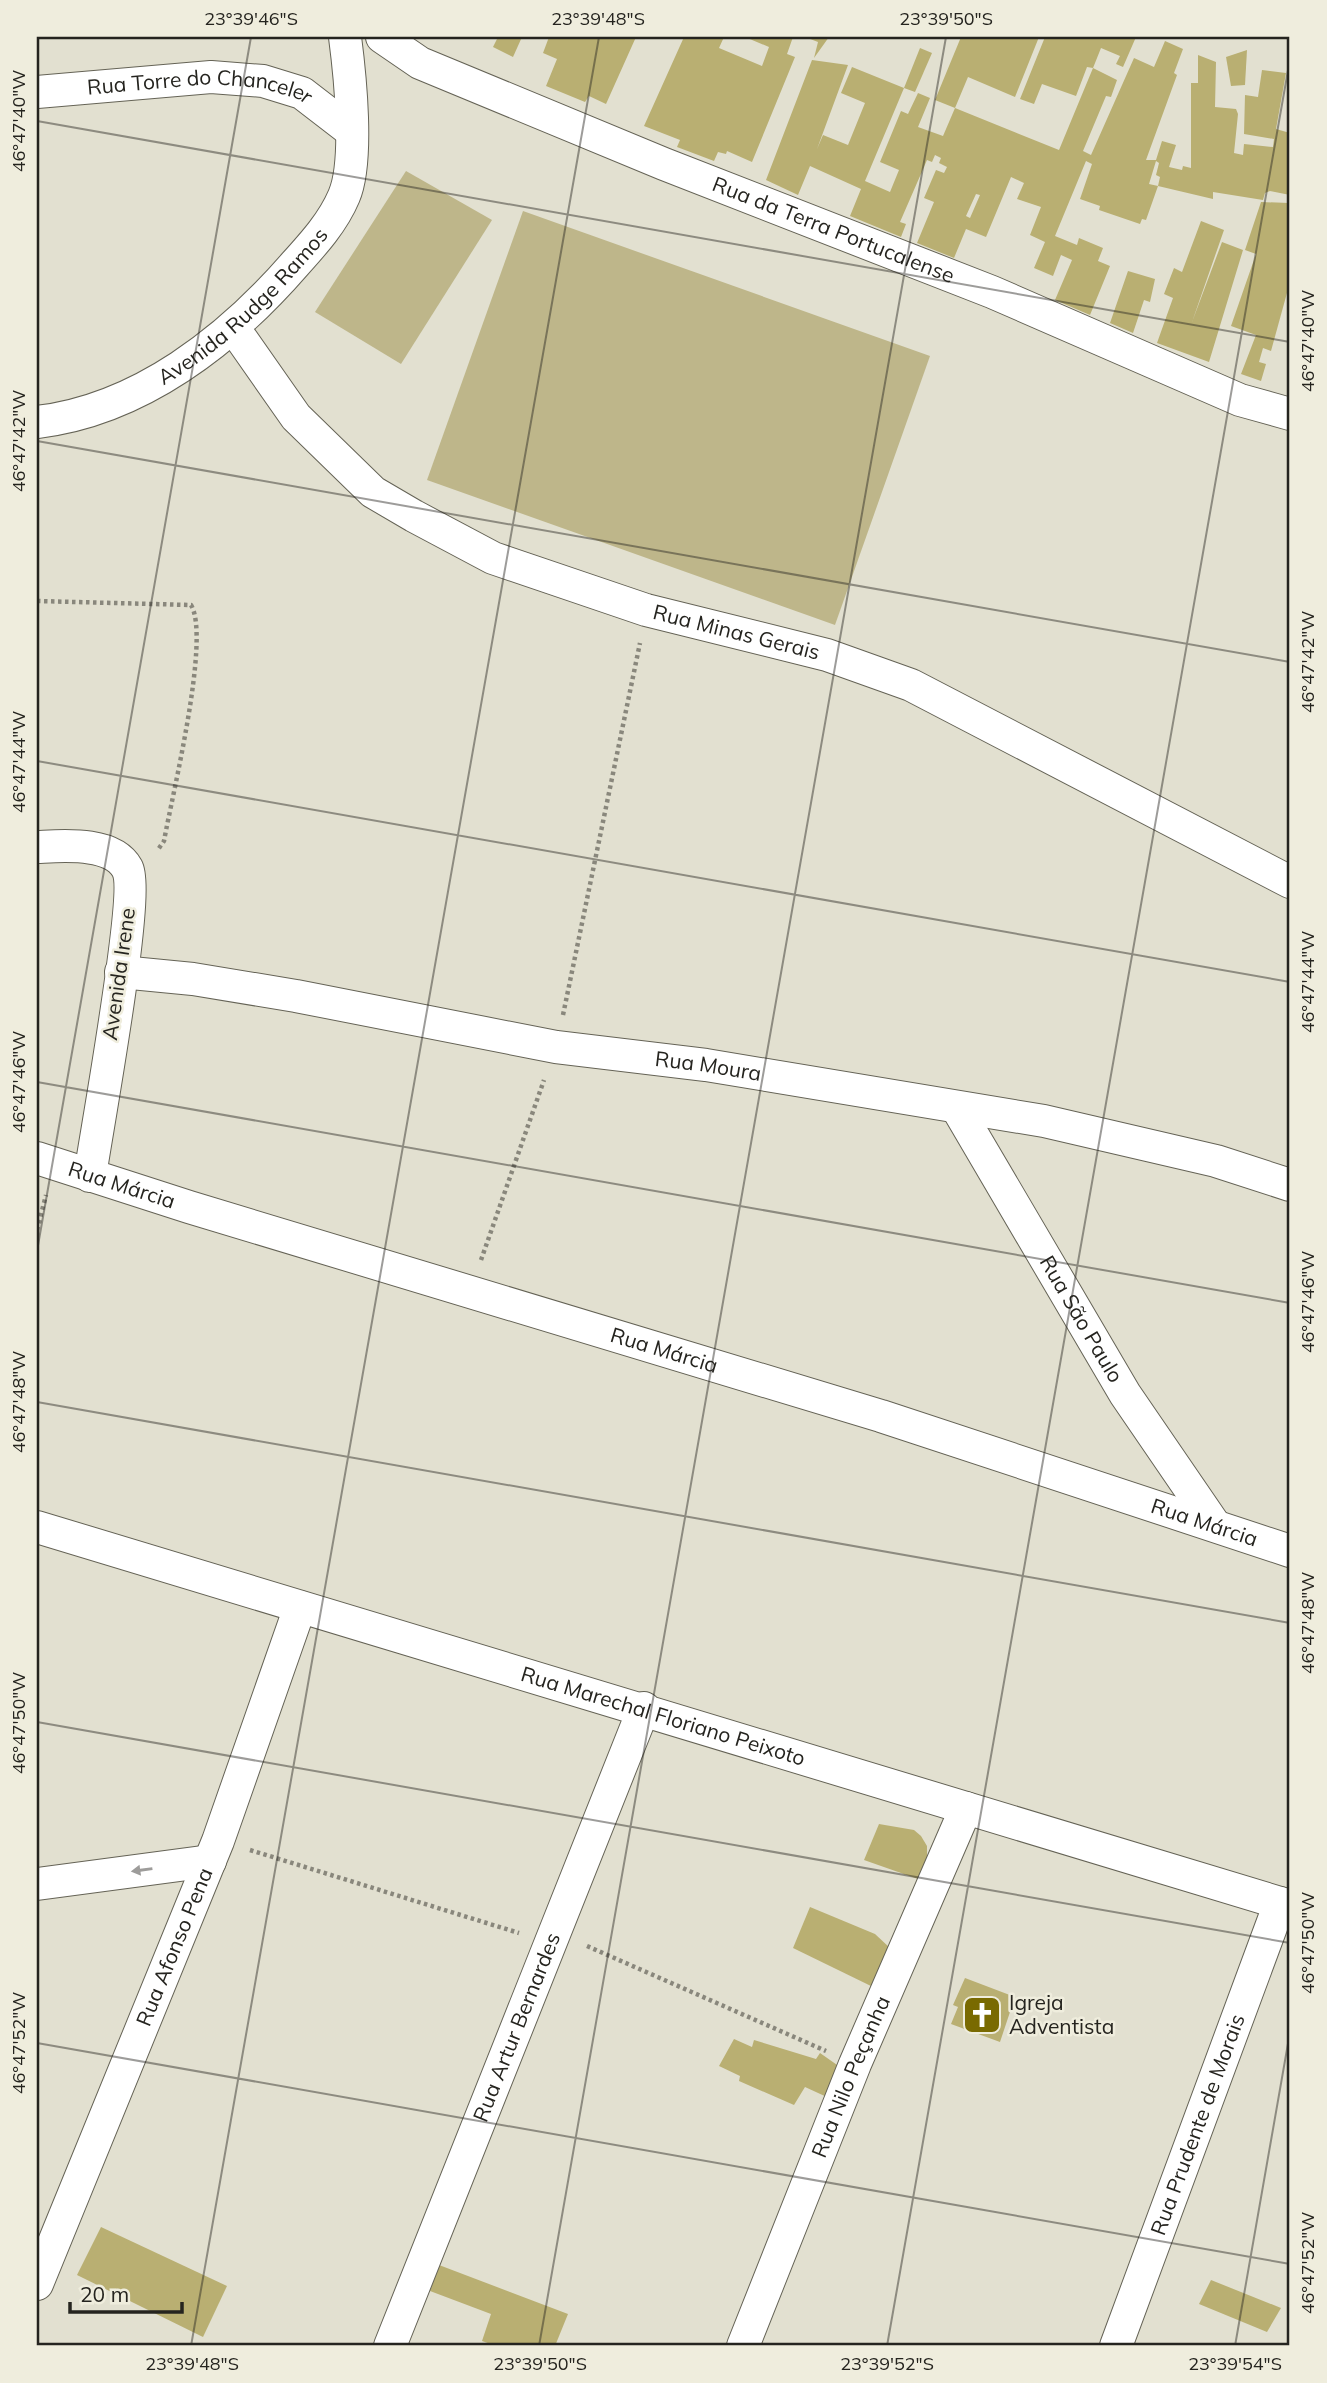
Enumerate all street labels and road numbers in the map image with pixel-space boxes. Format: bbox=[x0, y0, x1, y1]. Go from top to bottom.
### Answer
street label: Rua Torre do Chanceler bbox=[86, 63, 319, 109]
street label: Rua da Terra Portucalense bbox=[709, 170, 959, 288]
street label: Avenida Rudge Ramos bbox=[153, 222, 333, 390]
street label: Rua Minas Gerais bbox=[650, 598, 823, 665]
street label: Avenida Irene bbox=[96, 906, 140, 1042]
street label: Rua Moura bbox=[654, 1045, 763, 1086]
street label: Rua Márcia bbox=[65, 1155, 179, 1214]
street label: Rua São Paulo bbox=[1035, 1251, 1129, 1387]
street label: Rua Márcia bbox=[608, 1321, 721, 1378]
street label: Rua Márcia bbox=[1148, 1492, 1261, 1551]
street label: Rua Marechal Floriano Peixoto bbox=[518, 1660, 809, 1771]
street label: Rua Afonso Pena bbox=[130, 1864, 218, 2030]
street label: Rua Artur Bernardes bbox=[467, 1929, 565, 2125]
street label: Rua Nilo Peçanha bbox=[805, 1992, 895, 2161]
street label: Rua Prudente de Morais bbox=[1144, 2010, 1250, 2238]

